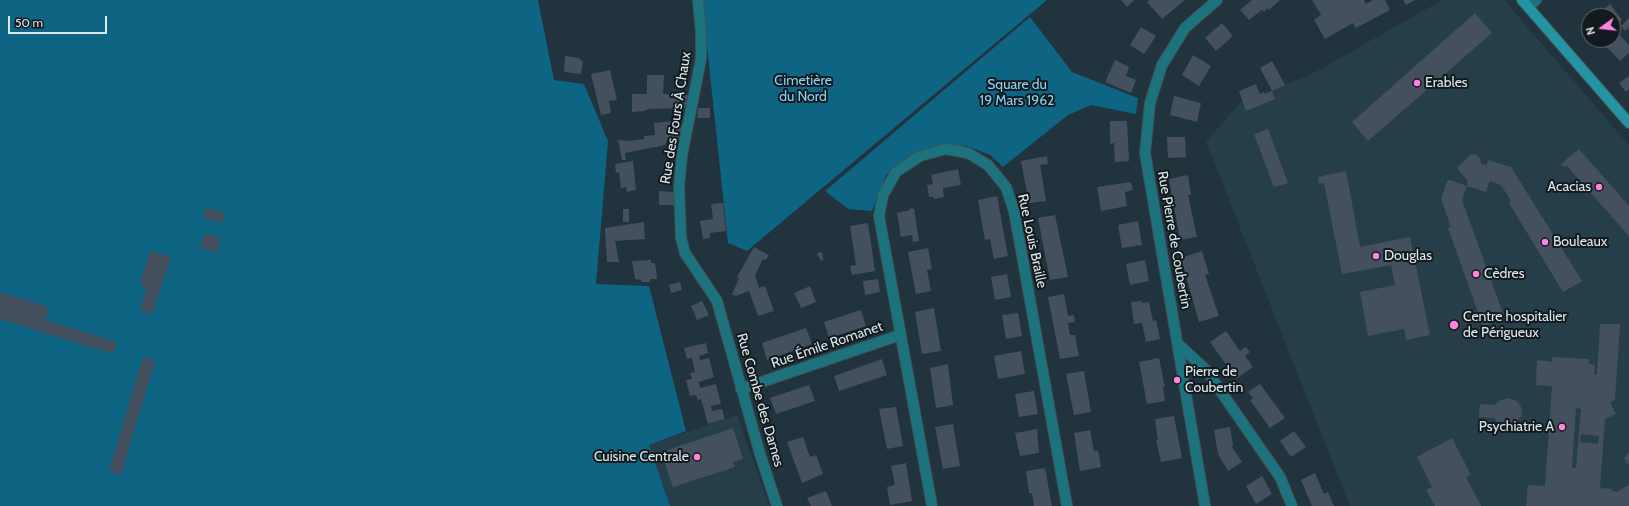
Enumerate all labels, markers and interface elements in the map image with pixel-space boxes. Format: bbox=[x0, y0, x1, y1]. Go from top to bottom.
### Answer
scale bar bbox=[10, 8, 109, 34]
north arrow bbox=[1581, 8, 1621, 48]
text: 50 m bbox=[15, 15, 43, 30]
text: N bbox=[1583, 25, 1598, 36]
street label: Rue des Fours À Chaux bbox=[657, 51, 695, 185]
park label: Cimetière du Nord bbox=[774, 73, 832, 106]
place label: Erables bbox=[1425, 75, 1468, 91]
park label: Square du 19 Mars 1962 bbox=[980, 77, 1054, 110]
marker: Erables bbox=[1412, 78, 1422, 88]
street label: Rue Pierre de Coubertin bbox=[1154, 170, 1194, 310]
place label: Acacias bbox=[1548, 179, 1591, 195]
marker: Acacias bbox=[1594, 182, 1604, 192]
street label: Rue Louis Braille bbox=[1014, 192, 1050, 290]
place label: Bouleaux bbox=[1553, 234, 1607, 250]
marker: Bouleaux bbox=[1540, 237, 1550, 247]
place label: Douglas bbox=[1384, 248, 1432, 264]
marker: Douglas bbox=[1371, 251, 1381, 261]
place label: Cèdres bbox=[1484, 266, 1525, 282]
marker: Cèdres bbox=[1471, 269, 1481, 279]
place label: Centre hospitalier de Périgueux bbox=[1463, 309, 1567, 342]
street label: Rue Émile Romanet bbox=[769, 318, 885, 372]
marker: Centre hospitalier de Périgueux bbox=[1448, 319, 1460, 331]
street label: Rue Combe des Dames bbox=[733, 331, 787, 469]
place label: Pierre de Coubertin bbox=[1185, 364, 1243, 396]
marker: Pierre de Coubertin bbox=[1172, 375, 1182, 385]
place label: Psychiatrie A bbox=[1479, 419, 1554, 435]
marker: Psychiatrie A bbox=[1557, 422, 1567, 432]
place label: Cuisine Centrale bbox=[594, 449, 689, 465]
marker: Cuisine Centrale bbox=[692, 452, 702, 462]

